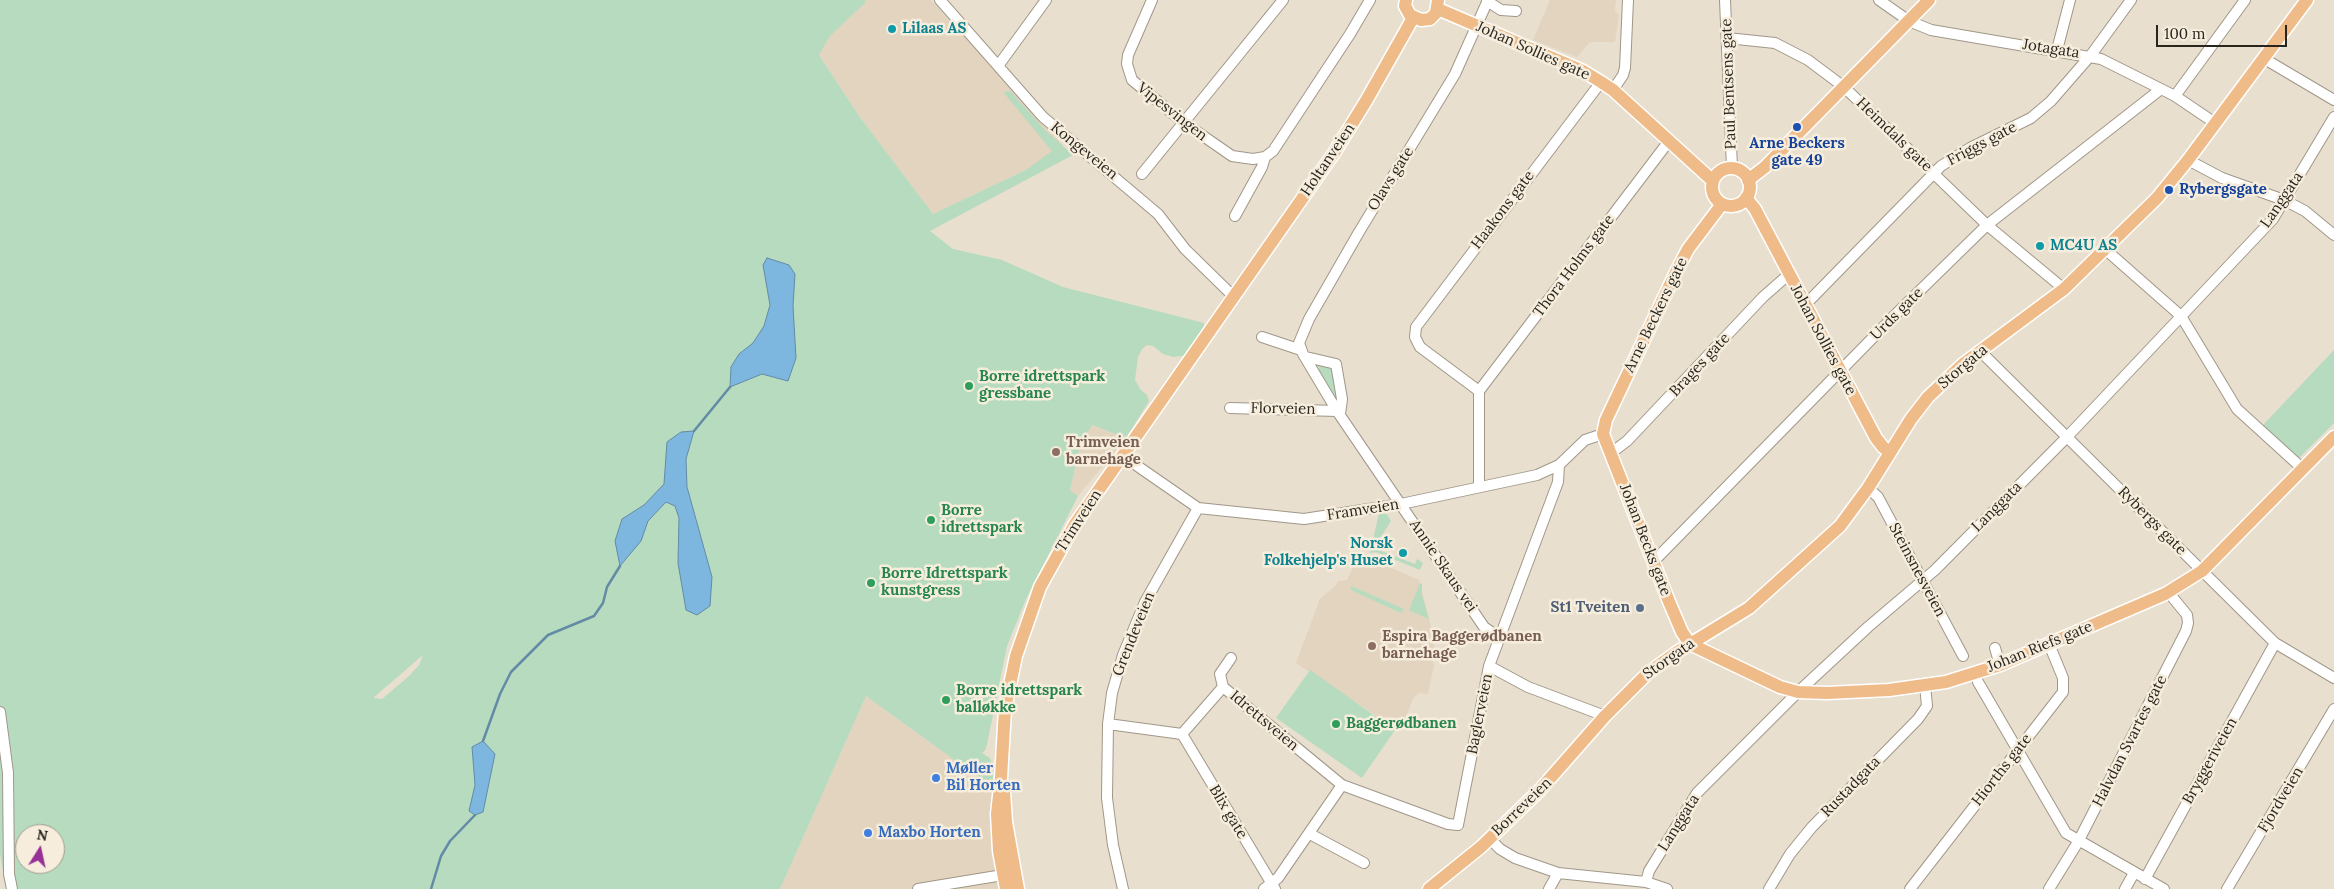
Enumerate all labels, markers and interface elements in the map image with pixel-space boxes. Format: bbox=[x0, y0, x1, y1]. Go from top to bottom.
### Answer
scale bar bbox=[2159, 15, 2290, 47]
street label: Johan Sollies gate bbox=[1473, 18, 1593, 84]
street label: Paul Bentsens gate bbox=[1718, 18, 1740, 150]
place label: Lilaas AS bbox=[902, 20, 967, 38]
marker: Lilaas AS bbox=[886, 23, 898, 35]
text: 100 m bbox=[2164, 24, 2205, 43]
street label: Jotagata bbox=[2021, 36, 2081, 62]
street label: Vipesvingen bbox=[1133, 79, 1211, 145]
street label: Heimdals gate bbox=[1852, 94, 1936, 176]
street label: Kongeveien bbox=[1047, 118, 1121, 184]
street label: Friggs gate bbox=[1944, 118, 2020, 170]
street label: Holtanveien bbox=[1297, 120, 1359, 200]
marker: Arne Beckers gate 49 bbox=[1791, 121, 1803, 133]
place label: Arne Beckers gate 49 bbox=[1749, 135, 1845, 170]
street label: Olavs gate bbox=[1364, 144, 1418, 214]
street label: Haakons gate bbox=[1468, 167, 1538, 253]
street label: Langgata bbox=[2257, 169, 2307, 231]
place label: Rybergsgate bbox=[2179, 181, 2267, 199]
marker: Rybergsgate bbox=[2163, 184, 2175, 196]
street label: Thora Holms gate bbox=[1530, 211, 1618, 321]
place label: MC4U AS bbox=[2050, 237, 2117, 255]
marker: MC4U AS bbox=[2034, 240, 2046, 252]
street label: Arne Beckers gate bbox=[1620, 255, 1692, 375]
street label: Johan Sollies gate bbox=[1786, 282, 1860, 398]
street label: Urds gate bbox=[1867, 284, 1927, 344]
street label: Brages gate bbox=[1666, 329, 1734, 401]
street label: Storgata bbox=[1935, 341, 1991, 393]
place label: Borre idrettspark gressbane bbox=[979, 368, 1105, 403]
marker: Borre idrettspark gressbane bbox=[963, 380, 975, 392]
street label: Florveien bbox=[1250, 399, 1316, 419]
place label: Trimveien barnehage bbox=[1066, 434, 1141, 469]
marker: Trimveien barnehage bbox=[1050, 446, 1062, 458]
street label: Langgata bbox=[1968, 478, 2026, 536]
street label: Johan Becks gate bbox=[1615, 482, 1675, 598]
street label: Rybergs gate bbox=[2114, 483, 2190, 559]
street label: Trimveien bbox=[1052, 487, 1106, 555]
street label: Framveien bbox=[1326, 495, 1400, 525]
place label: Borre idrettspark bbox=[941, 502, 1023, 537]
marker: Borre idrettspark bbox=[925, 514, 937, 526]
street label: Annie Skaus vei bbox=[1405, 516, 1481, 616]
street label: Steinsnesveien bbox=[1885, 520, 1949, 620]
place label: Norsk Folkehjelp's Huset bbox=[1264, 535, 1393, 570]
marker: Norsk Folkehjelp's Huset bbox=[1397, 547, 1409, 559]
place label: Borre Idrettspark kunstgress bbox=[881, 565, 1008, 600]
marker: Borre Idrettspark kunstgress bbox=[865, 577, 877, 589]
street label: Grendeveien bbox=[1109, 589, 1159, 679]
place label: St1 Tveiten bbox=[1551, 599, 1630, 617]
marker: St1 Tveiten bbox=[1634, 602, 1646, 614]
street label: Johan Riefs gate bbox=[1985, 618, 2095, 676]
place label: Espira Baggerødbanen barnehage bbox=[1382, 628, 1542, 663]
street label: Storgata bbox=[1640, 635, 1698, 683]
marker: Espira Baggerødbanen barnehage bbox=[1366, 640, 1378, 652]
street label: Baglerveien bbox=[1463, 672, 1497, 756]
street label: Halvdan Svartes gate bbox=[2089, 672, 2171, 810]
place label: Borre idrettspark balløkke bbox=[956, 682, 1082, 717]
street label: Idrettsveien bbox=[1226, 687, 1302, 755]
marker: Borre idrettspark balløkke bbox=[940, 694, 952, 706]
place label: Baggerødbanen bbox=[1346, 715, 1457, 733]
street label: Bryggeriveien bbox=[2179, 715, 2241, 807]
marker: Baggerødbanen bbox=[1330, 718, 1342, 730]
street label: Hiorths gate bbox=[1968, 730, 2036, 810]
street label: Rustadgata bbox=[1818, 753, 1884, 821]
place label: Møller Bil Horten bbox=[946, 760, 1021, 795]
street label: Fjordveien bbox=[2254, 764, 2308, 836]
marker: Møller Bil Horten bbox=[930, 772, 942, 784]
street label: Borreveien bbox=[1488, 774, 1556, 840]
street label: Blix gate bbox=[1205, 782, 1251, 842]
street label: Langgata bbox=[1655, 791, 1703, 855]
north arrow bbox=[15, 824, 65, 874]
place label: Maxbo Horten bbox=[878, 824, 981, 842]
text: N bbox=[36, 825, 49, 845]
marker: Maxbo Horten bbox=[862, 827, 874, 839]

